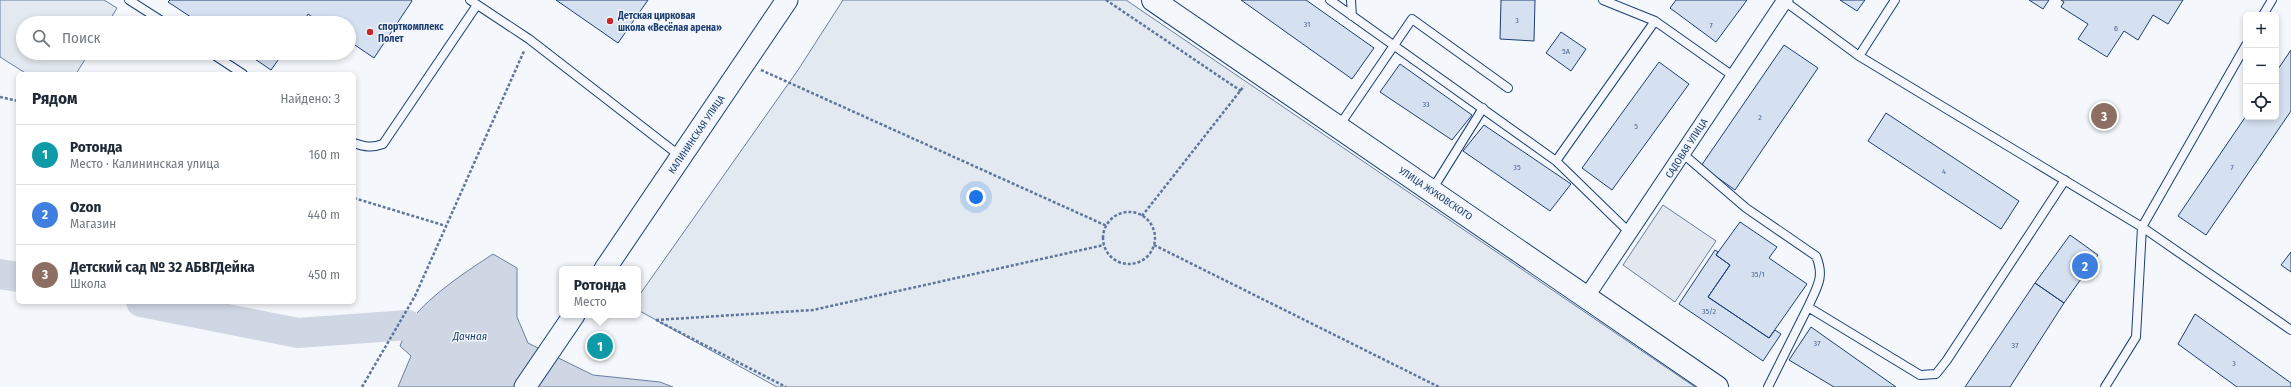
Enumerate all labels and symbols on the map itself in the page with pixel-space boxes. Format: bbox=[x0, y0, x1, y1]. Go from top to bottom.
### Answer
place label: Детская цирковая школа «Весёлая арена» bbox=[617, 10, 722, 34]
marker: Детская цирковая школа «Весёлая арена» bbox=[605, 16, 615, 26]
house number: 3 bbox=[1515, 16, 1519, 25]
house number: 31 bbox=[1304, 20, 1310, 29]
place label: спорткомплекс Полет bbox=[378, 21, 444, 45]
house number: 7 bbox=[1709, 21, 1713, 30]
house number: 6 bbox=[2114, 24, 2118, 33]
marker: спорткомплекс Полет bbox=[365, 27, 375, 37]
house number: 5А bbox=[1562, 47, 1571, 56]
street label: КАЛИНИНСКАЯ УЛИЦА bbox=[666, 92, 728, 176]
house number: 33 bbox=[1422, 100, 1430, 109]
pin: 3 bbox=[2091, 101, 2117, 131]
house number: 2 bbox=[1758, 113, 1762, 122]
street label: САДОВАЯ УЛИЦА bbox=[1663, 116, 1711, 181]
house number: 5 bbox=[1634, 122, 1638, 131]
house number: 35 bbox=[1513, 163, 1521, 172]
house number: 7 bbox=[2230, 163, 2234, 172]
street label: УЛИЦА ЖУКОВСКОГО bbox=[1395, 164, 1475, 223]
house number: 4 bbox=[1942, 167, 1946, 176]
your location bbox=[966, 187, 986, 207]
pin: 2 bbox=[2072, 251, 2098, 281]
house number: 35/1 bbox=[1751, 270, 1765, 279]
house number: 35/2 bbox=[1702, 307, 1717, 316]
water label: Дачная bbox=[452, 330, 487, 343]
pin: 1 bbox=[587, 331, 613, 361]
house number: 37 bbox=[1814, 339, 1821, 348]
house number: 37 bbox=[2012, 341, 2019, 350]
house number: 3 bbox=[2232, 359, 2236, 368]

